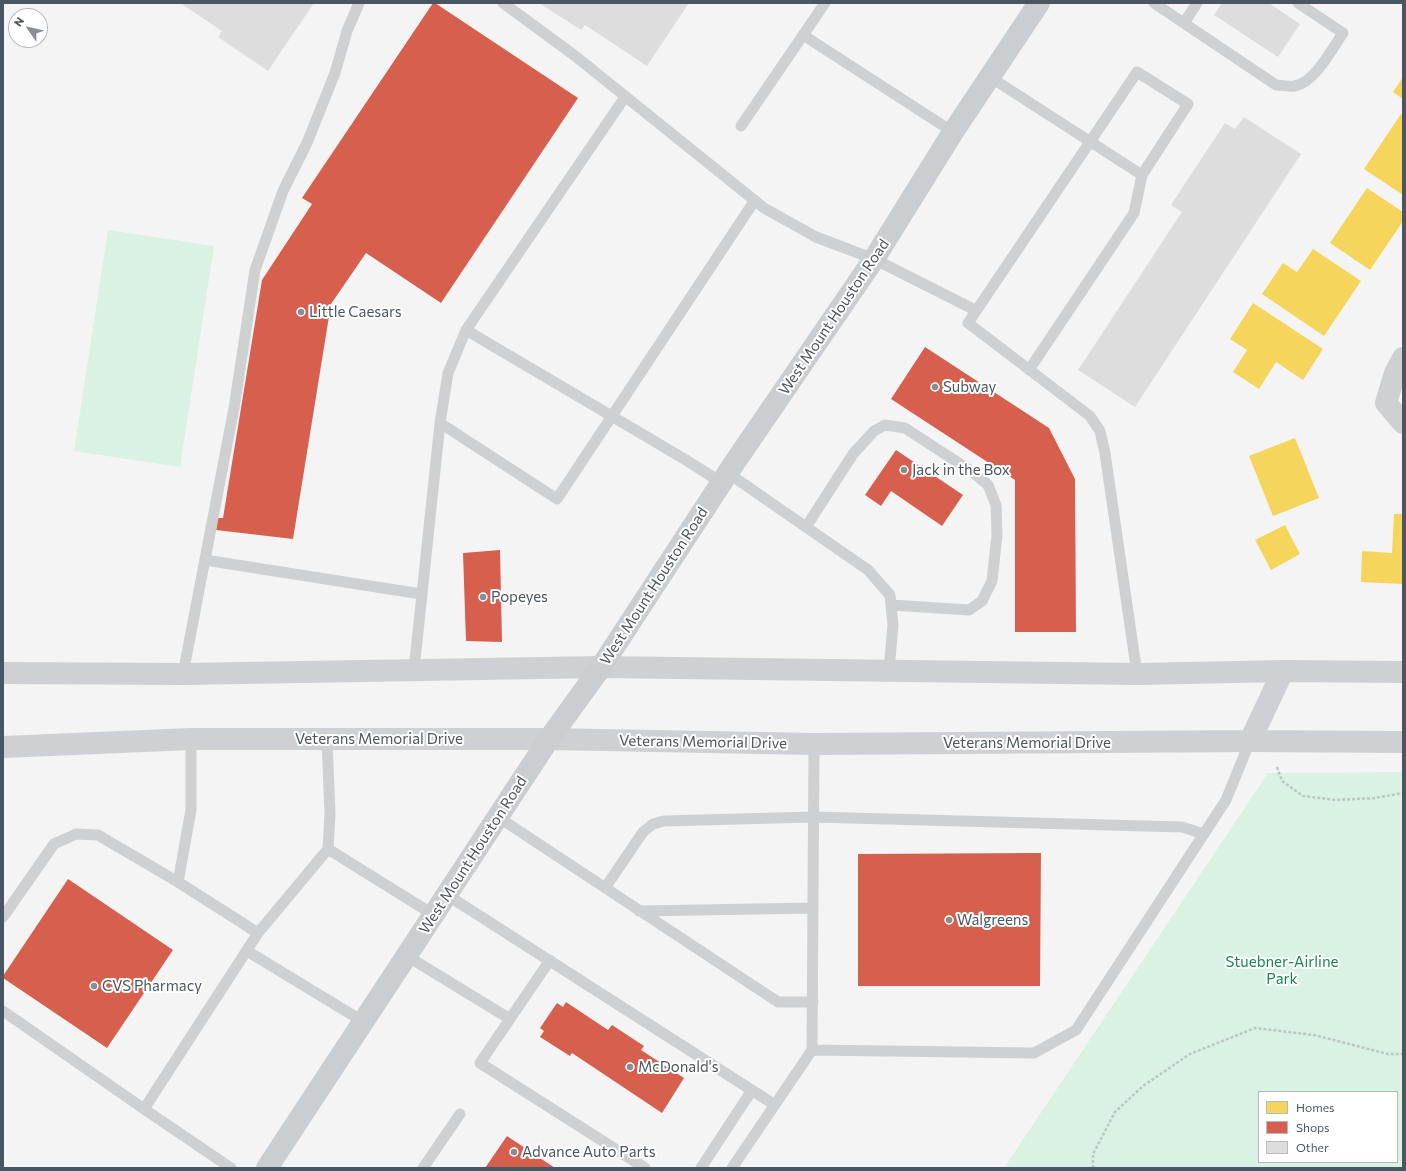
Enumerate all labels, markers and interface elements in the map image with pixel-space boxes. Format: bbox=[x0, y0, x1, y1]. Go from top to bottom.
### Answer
north arrow bbox=[8, 8, 48, 48]
text: N bbox=[11, 15, 26, 29]
street label: West Mount Houston Road bbox=[775, 236, 893, 398]
place label: Little Caesars bbox=[309, 303, 402, 321]
marker: Little Caesars bbox=[296, 307, 306, 317]
place label: Subway bbox=[943, 378, 996, 396]
marker: Subway bbox=[930, 382, 940, 392]
place label: Jack in the Box bbox=[912, 461, 1010, 479]
marker: Jack in the Box bbox=[899, 465, 909, 475]
street label: West Mount Houston Road bbox=[596, 504, 712, 668]
place label: Popeyes bbox=[491, 588, 548, 606]
marker: Popeyes bbox=[478, 592, 488, 602]
street label: Veterans Memorial Drive bbox=[295, 730, 463, 748]
street label: Veterans Memorial Drive bbox=[619, 732, 787, 752]
street label: Veterans Memorial Drive bbox=[943, 734, 1111, 752]
street label: West Mount Houston Road bbox=[415, 773, 531, 937]
place label: Walgreens bbox=[957, 911, 1028, 929]
marker: Walgreens bbox=[944, 915, 954, 925]
park label: Stuebner-Airline Park bbox=[1226, 953, 1338, 988]
place label: CVS Pharmacy bbox=[102, 977, 202, 995]
marker: CVS Pharmacy bbox=[89, 981, 99, 991]
place label: McDonald's bbox=[638, 1058, 719, 1076]
marker: McDonald's bbox=[625, 1062, 635, 1072]
legend bbox=[1258, 1091, 1398, 1163]
text: Homes bbox=[1296, 1100, 1334, 1114]
text: Shops bbox=[1296, 1120, 1330, 1134]
text: Other bbox=[1296, 1140, 1329, 1154]
place label: Advance Auto Parts bbox=[522, 1143, 656, 1161]
marker: Advance Auto Parts bbox=[509, 1147, 519, 1157]

